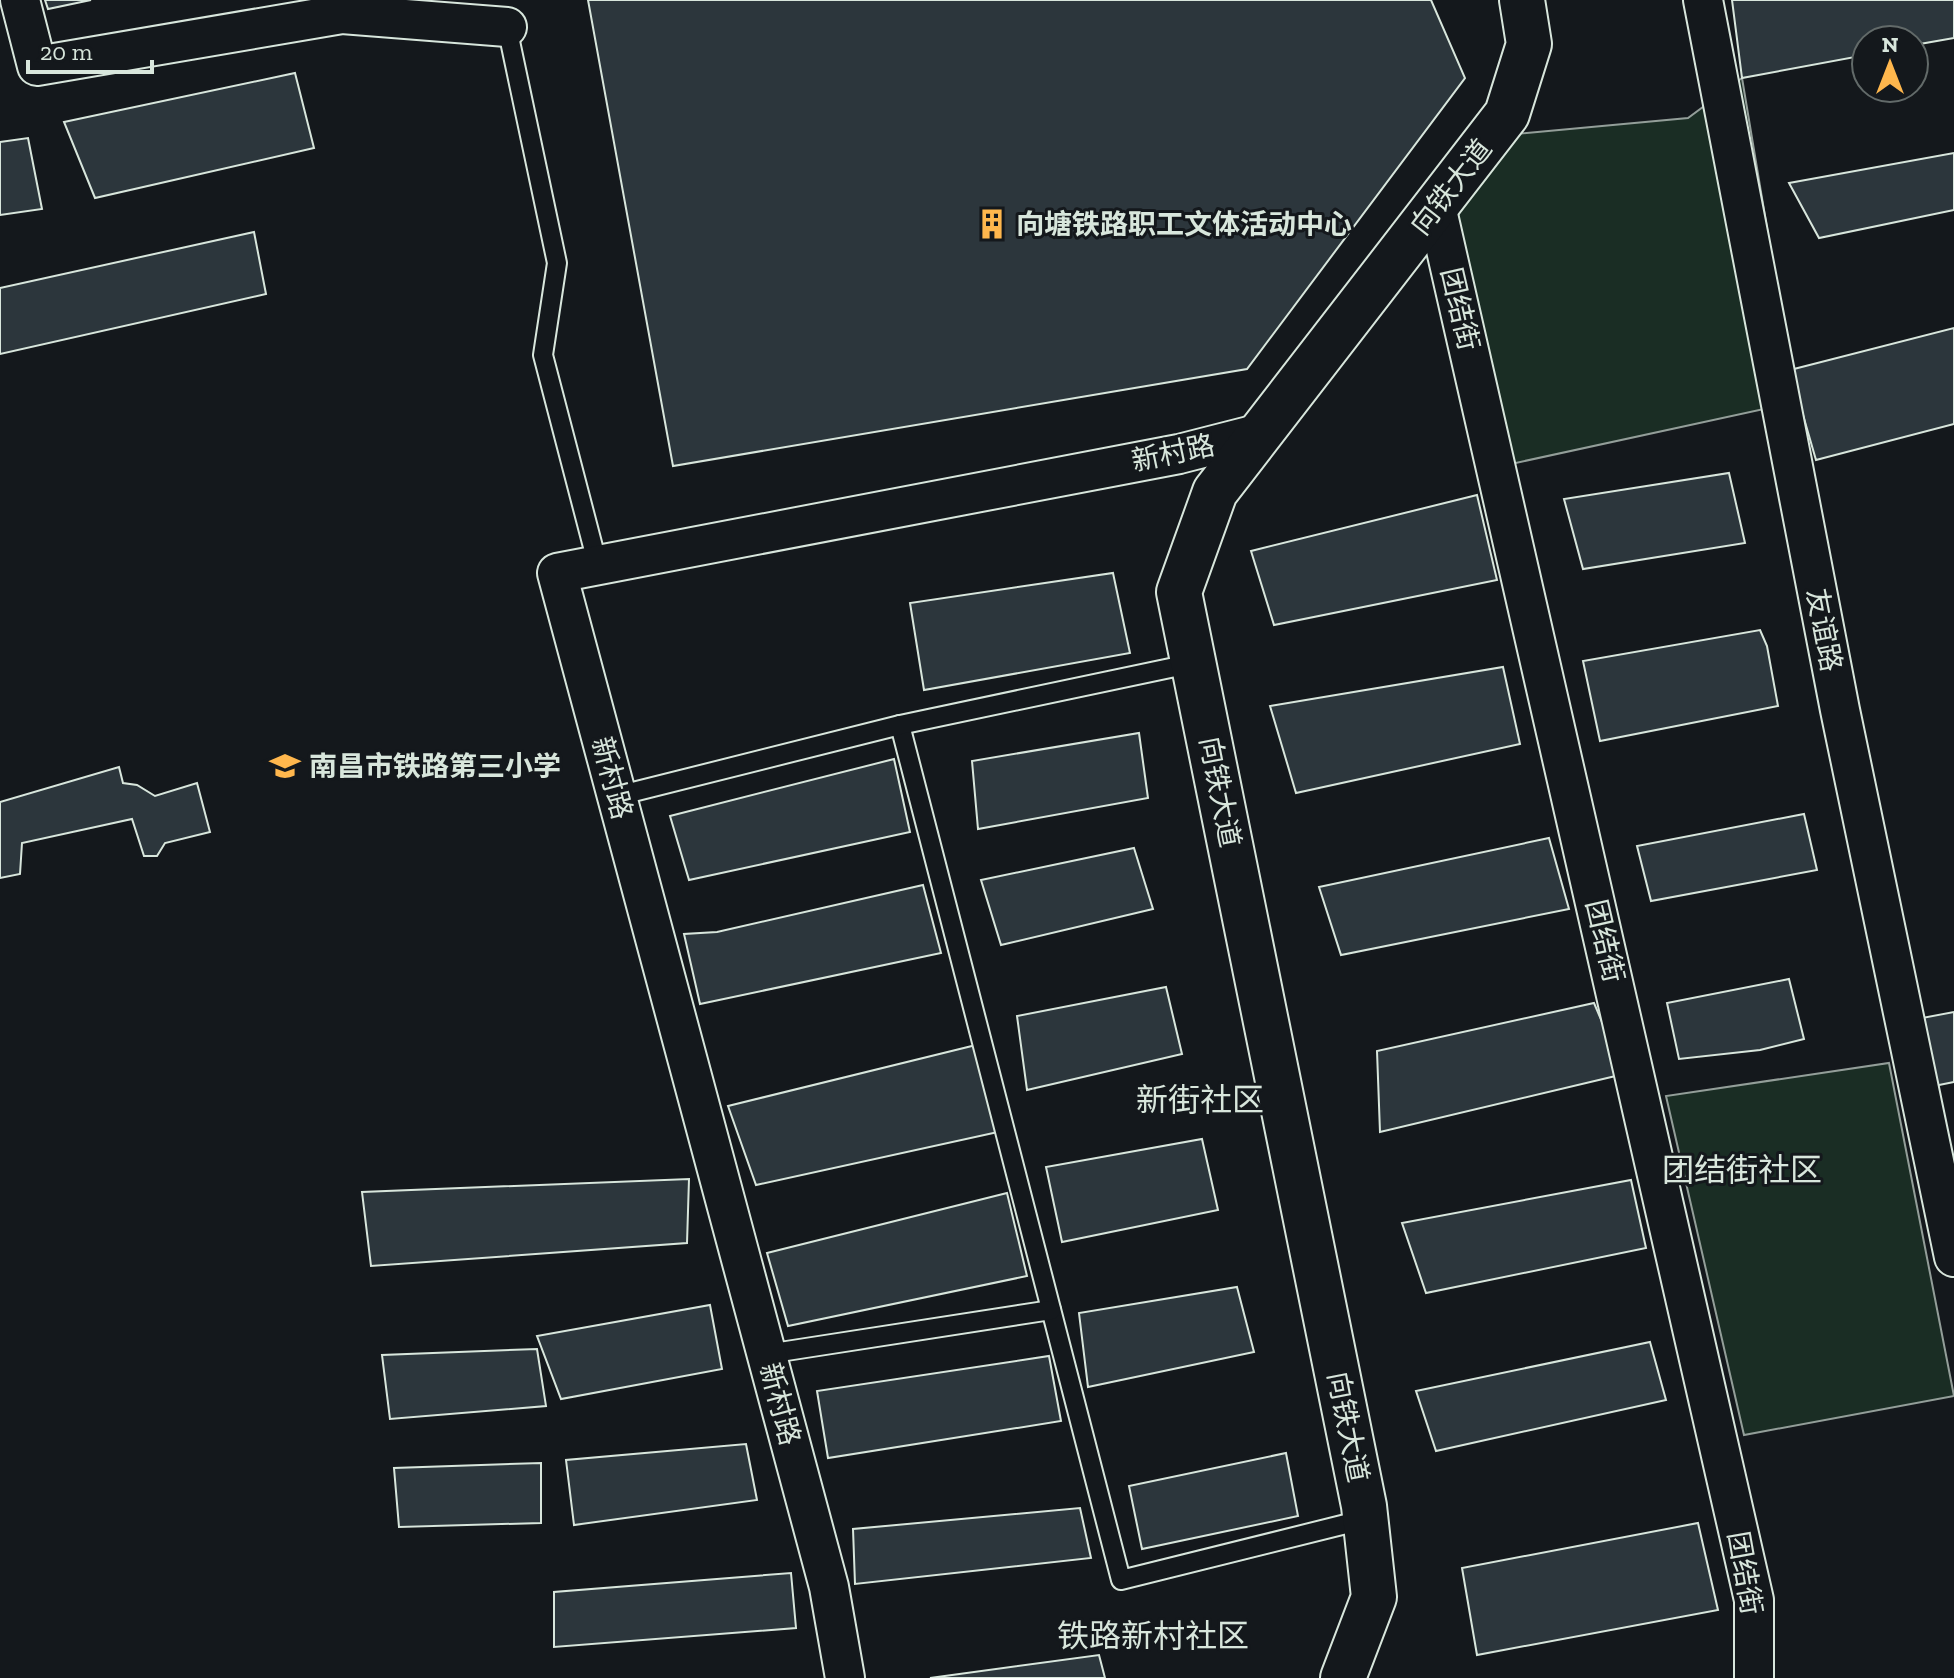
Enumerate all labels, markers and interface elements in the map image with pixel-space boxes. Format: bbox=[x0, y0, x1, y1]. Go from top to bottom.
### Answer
scale bar bbox=[28, 24, 152, 74]
north arrow bbox=[1850, 24, 1930, 104]
text: N bbox=[1882, 31, 1899, 58]
text: 20 m bbox=[40, 37, 93, 66]
street label: 向铁大道 bbox=[1404, 133, 1498, 241]
building icon: 向塘铁路职工文体活动中心 bbox=[975, 207, 1009, 241]
place label: 向塘铁路职工文体活动中心 bbox=[1016, 208, 1352, 241]
street label: 团结街 bbox=[1434, 264, 1486, 354]
street label: 新村路 bbox=[1128, 428, 1218, 478]
street label: 友谊路 bbox=[1800, 586, 1848, 674]
street label: 新村路 bbox=[585, 733, 639, 823]
street label: 向铁大道 bbox=[1193, 734, 1247, 850]
school or university icon: 南昌市铁路第三小学 bbox=[268, 749, 302, 783]
place label: 南昌市铁路第三小学 bbox=[309, 750, 561, 783]
street label: 团结街 bbox=[1579, 896, 1631, 986]
district label: 新街社区 bbox=[1136, 1081, 1264, 1119]
district label: 团结街社区 bbox=[1662, 1151, 1822, 1189]
street label: 新村路 bbox=[753, 1359, 807, 1449]
street label: 向铁大道 bbox=[1321, 1369, 1375, 1485]
street label: 团结街 bbox=[1721, 1529, 1769, 1617]
district label: 铁路新村社区 bbox=[1057, 1617, 1249, 1655]

